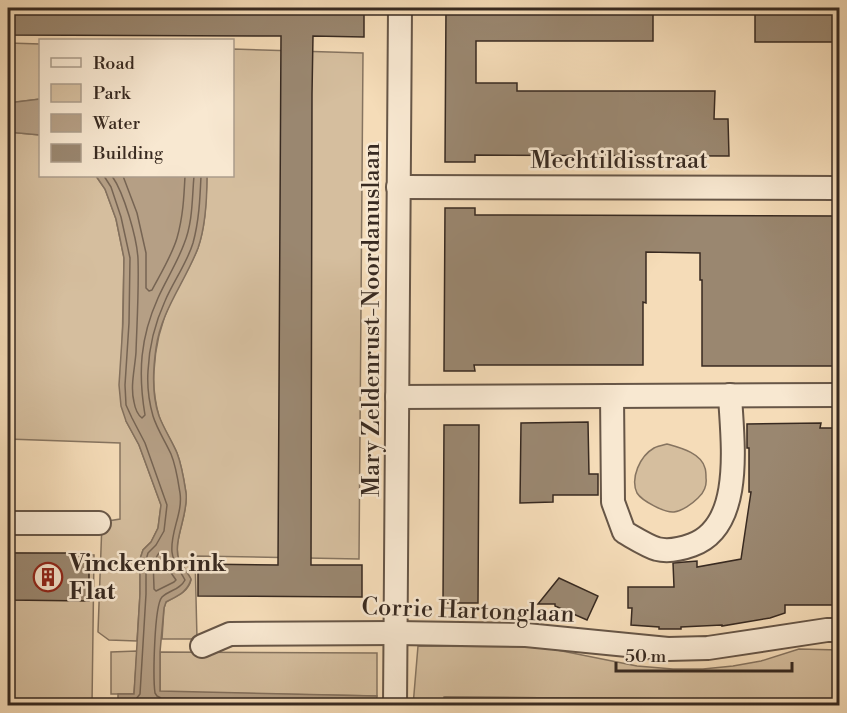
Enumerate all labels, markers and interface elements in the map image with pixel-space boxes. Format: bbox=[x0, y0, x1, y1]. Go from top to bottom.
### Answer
legend bbox=[39, 39, 234, 177]
text: Road bbox=[93, 52, 136, 75]
text: Park bbox=[93, 82, 132, 105]
text: Water bbox=[92, 112, 141, 135]
text: Building bbox=[92, 142, 164, 165]
street label: Mary Zeldenrust-Noordanuslaan bbox=[357, 143, 387, 497]
street label: Mechtildisstraat bbox=[530, 146, 708, 176]
place label: Vinckenbrink Flat bbox=[68, 549, 227, 607]
building icon: Vinckenbrink Flat bbox=[32, 561, 64, 593]
street label: Corrie Hartonglaan bbox=[361, 592, 575, 630]
scale bar bbox=[616, 635, 792, 673]
text: 50 m bbox=[625, 645, 667, 668]

